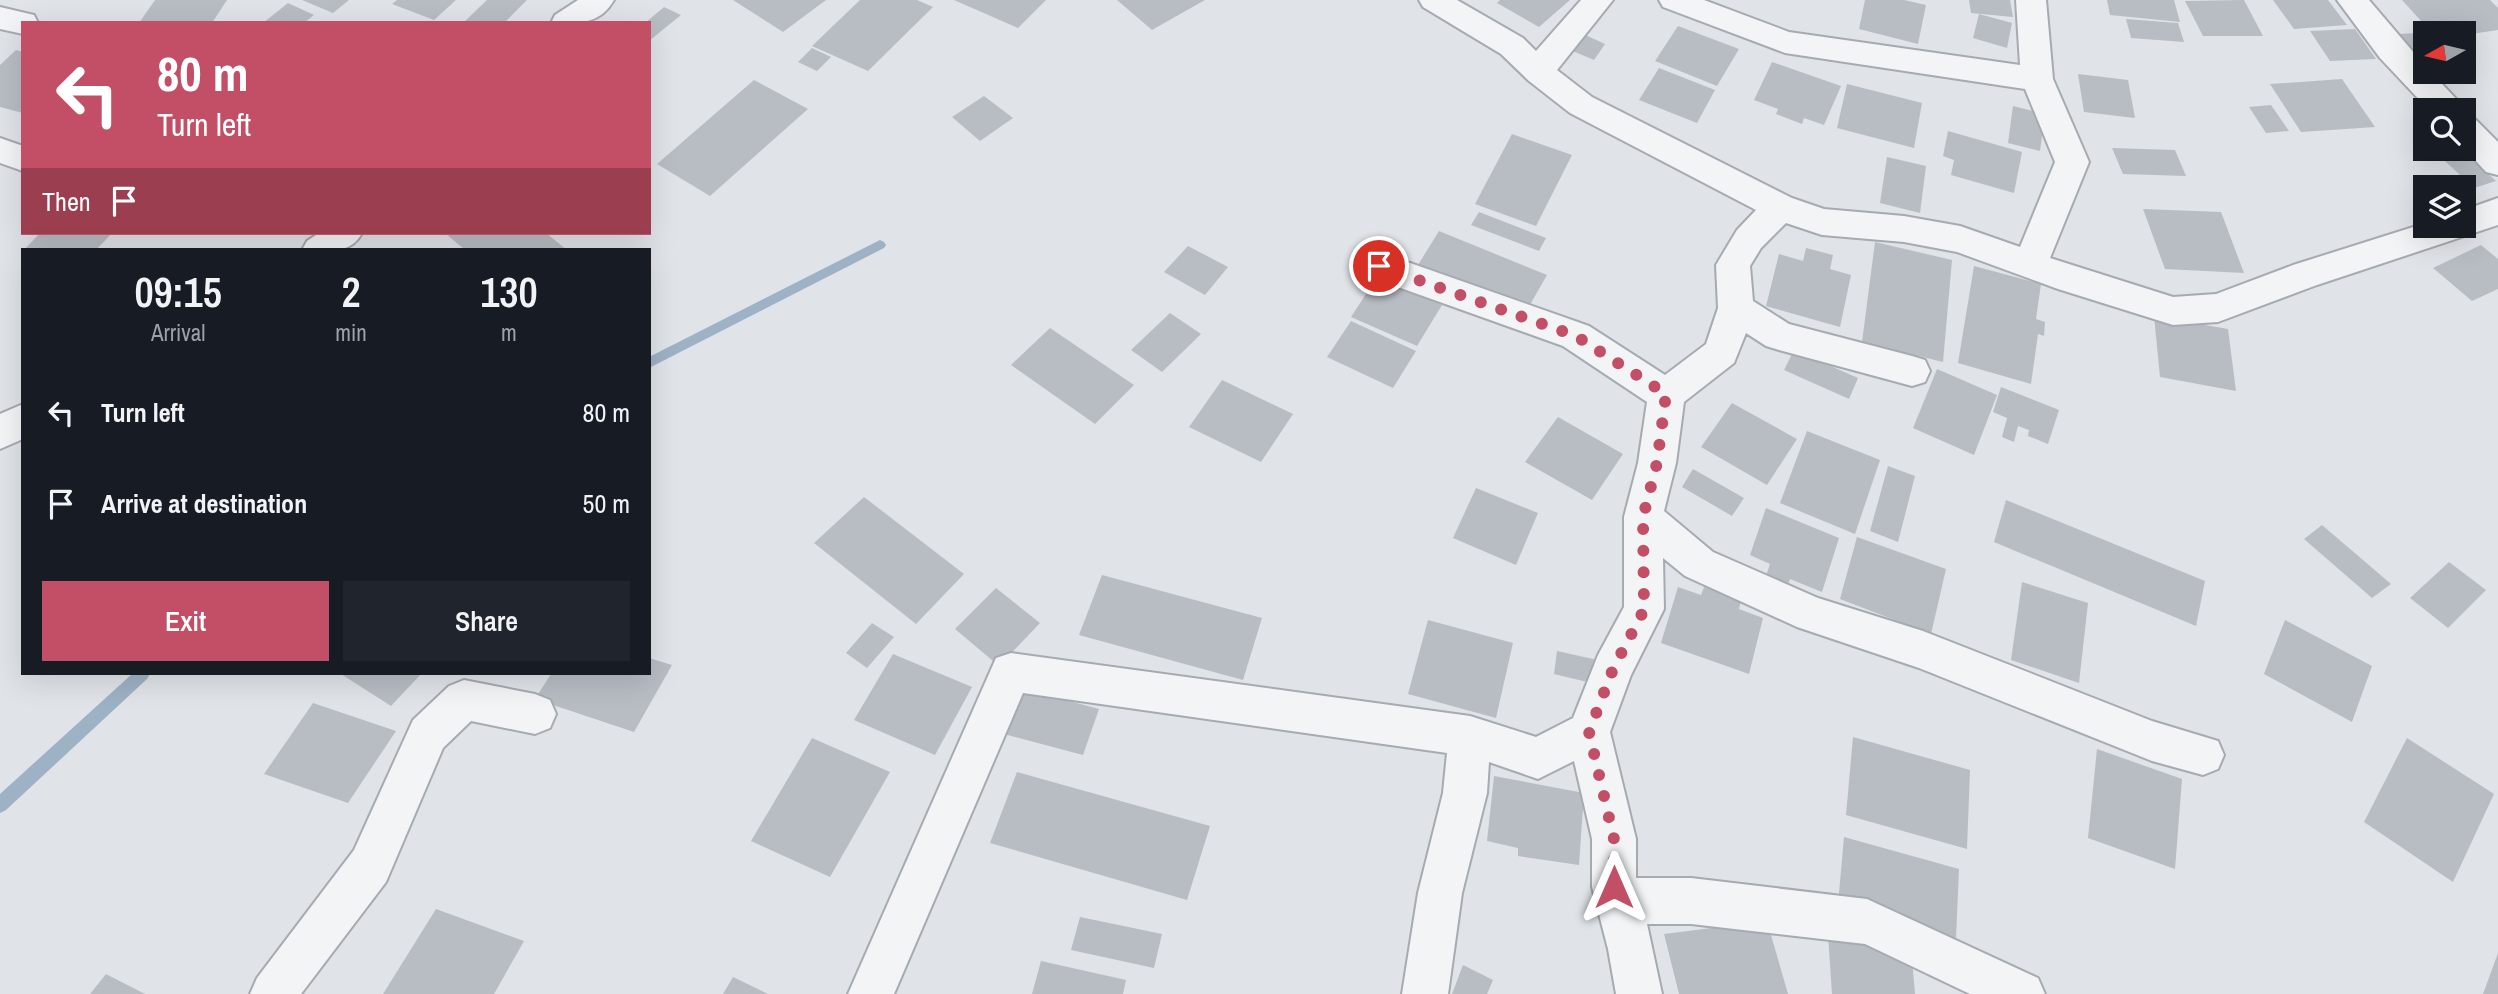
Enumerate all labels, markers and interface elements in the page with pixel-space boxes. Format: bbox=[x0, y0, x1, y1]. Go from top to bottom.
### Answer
north arrow bbox=[2413, 21, 2476, 84]
map controls bbox=[2413, 21, 2476, 238]
text: 80 m bbox=[157, 40, 249, 106]
icon: left bbox=[42, 49, 133, 140]
button: search bbox=[2413, 98, 2476, 161]
text: Turn left bbox=[157, 103, 251, 146]
button: layers bbox=[2413, 175, 2476, 238]
icon: arrive bbox=[105, 182, 143, 220]
text: Then bbox=[42, 184, 91, 219]
pin bbox=[1349, 236, 1409, 296]
icon: arrive bbox=[1360, 247, 1398, 285]
text: 09:15 bbox=[134, 264, 222, 320]
text: 2 bbox=[341, 264, 361, 320]
text: 130 bbox=[480, 264, 538, 320]
text: Arrival bbox=[151, 317, 205, 348]
text: min bbox=[335, 317, 367, 348]
text: m bbox=[501, 317, 517, 348]
icon: left bbox=[42, 394, 80, 432]
text: Turn left bbox=[101, 395, 185, 430]
text: 80 m bbox=[583, 395, 630, 430]
icon: arrive bbox=[42, 485, 80, 523]
text: Arrive at destination bbox=[101, 486, 307, 521]
text: 50 m bbox=[583, 486, 630, 521]
button: Exit bbox=[42, 581, 329, 661]
button: Share bbox=[343, 581, 630, 661]
position arrow bbox=[1577, 850, 1651, 924]

